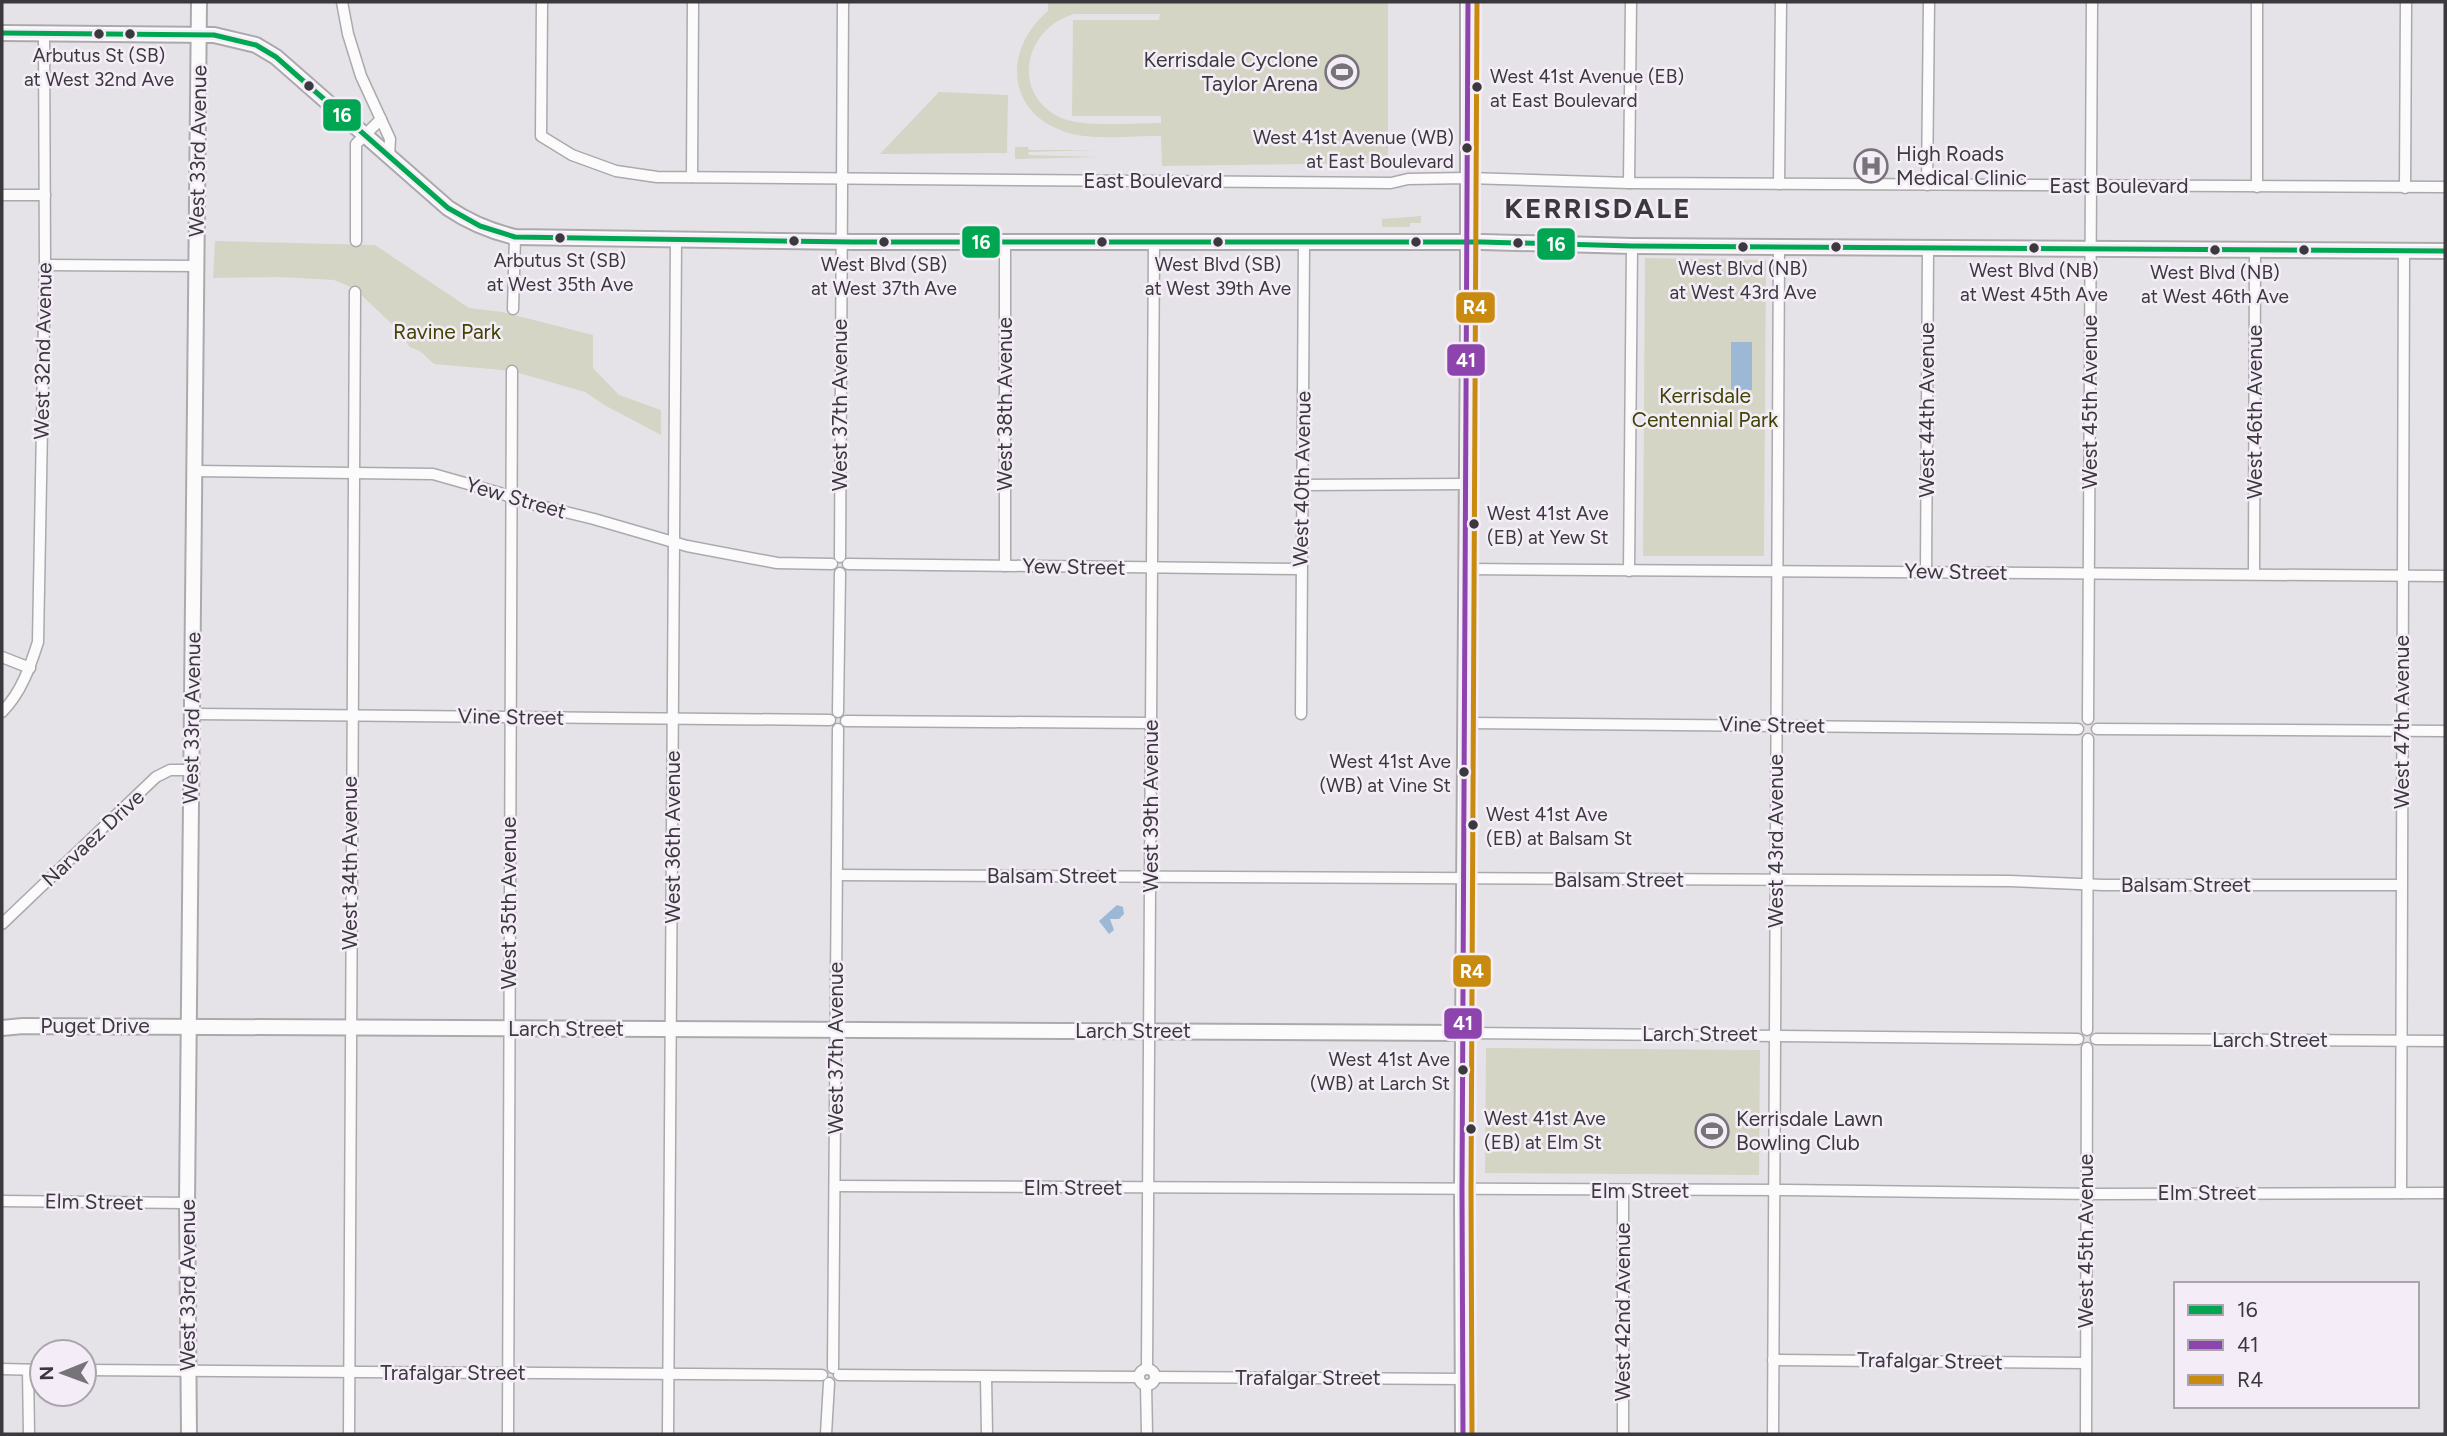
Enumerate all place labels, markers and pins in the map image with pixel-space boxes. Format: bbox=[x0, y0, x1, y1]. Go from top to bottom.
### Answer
marker: Arbutus St (SB) at West 32nd Ave bbox=[92, 27, 106, 41]
unlabelled marker bbox=[123, 27, 137, 41]
place label: Arbutus St (SB) at West 32nd Ave bbox=[24, 44, 174, 91]
place label: Kerrisdale Cyclone Taylor Arena bbox=[1143, 47, 1318, 96]
sports icon: Kerrisdale Cyclone Taylor Arena bbox=[1323, 53, 1361, 91]
place label: West 41st Avenue (EB) at East Boulevard bbox=[1490, 65, 1684, 112]
unlabelled marker bbox=[302, 79, 316, 93]
marker: West 41st Avenue (EB) at East Boulevard bbox=[1470, 80, 1484, 94]
place label: West 41st Avenue (WB) at East Boulevard bbox=[1253, 126, 1454, 173]
marker: West 41st Avenue (WB) at East Boulevard bbox=[1460, 141, 1474, 155]
place label: High Roads Medical Clinic bbox=[1896, 141, 2027, 190]
hospital icon: High Roads Medical Clinic bbox=[1852, 147, 1890, 185]
marker: Arbutus St (SB) at West 35th Ave bbox=[553, 231, 567, 245]
unlabelled marker bbox=[787, 234, 801, 248]
marker: West Blvd (SB) at West 37th Ave bbox=[877, 235, 891, 249]
unlabelled marker bbox=[1095, 235, 1109, 249]
marker: West Blvd (SB) at West 39th Ave bbox=[1211, 235, 1225, 249]
unlabelled marker bbox=[1409, 235, 1423, 249]
unlabelled marker bbox=[1511, 236, 1525, 250]
marker: West Blvd (NB) at West 43rd Ave bbox=[1736, 240, 1750, 254]
unlabelled marker bbox=[1829, 240, 1843, 254]
marker: West Blvd (NB) at West 45th Ave bbox=[2027, 241, 2041, 255]
marker: West Blvd (NB) at West 46th Ave bbox=[2208, 243, 2222, 257]
unlabelled marker bbox=[2297, 243, 2311, 257]
place label: Arbutus St (SB) at West 35th Ave bbox=[487, 249, 633, 296]
place label: West Blvd (SB) at West 37th Ave bbox=[811, 253, 957, 300]
place label: West Blvd (SB) at West 39th Ave bbox=[1145, 253, 1291, 300]
place label: West Blvd (NB) at West 43rd Ave bbox=[1669, 257, 1817, 304]
place label: West Blvd (NB) at West 45th Ave bbox=[1960, 259, 2108, 306]
place label: West Blvd (NB) at West 46th Ave bbox=[2141, 261, 2289, 308]
place label: West 41st Ave (EB) at Yew St bbox=[1487, 502, 1609, 549]
marker: West 41st Ave (EB) at Yew St bbox=[1467, 517, 1481, 531]
place label: West 41st Ave (WB) at Vine St bbox=[1319, 750, 1451, 797]
marker: West 41st Ave (WB) at Vine St bbox=[1457, 765, 1471, 779]
place label: West 41st Ave (EB) at Balsam St bbox=[1486, 803, 1632, 850]
marker: West 41st Ave (EB) at Balsam St bbox=[1466, 818, 1480, 832]
place label: West 41st Ave (WB) at Larch St bbox=[1310, 1048, 1450, 1095]
marker: West 41st Ave (WB) at Larch St bbox=[1456, 1063, 1470, 1077]
place label: Kerrisdale Lawn Bowling Club bbox=[1736, 1106, 1883, 1155]
place label: West 41st Ave (EB) at Elm St bbox=[1484, 1107, 1606, 1154]
sports icon: Kerrisdale Lawn Bowling Club bbox=[1693, 1112, 1731, 1150]
marker: West 41st Ave (EB) at Elm St bbox=[1464, 1122, 1478, 1136]

